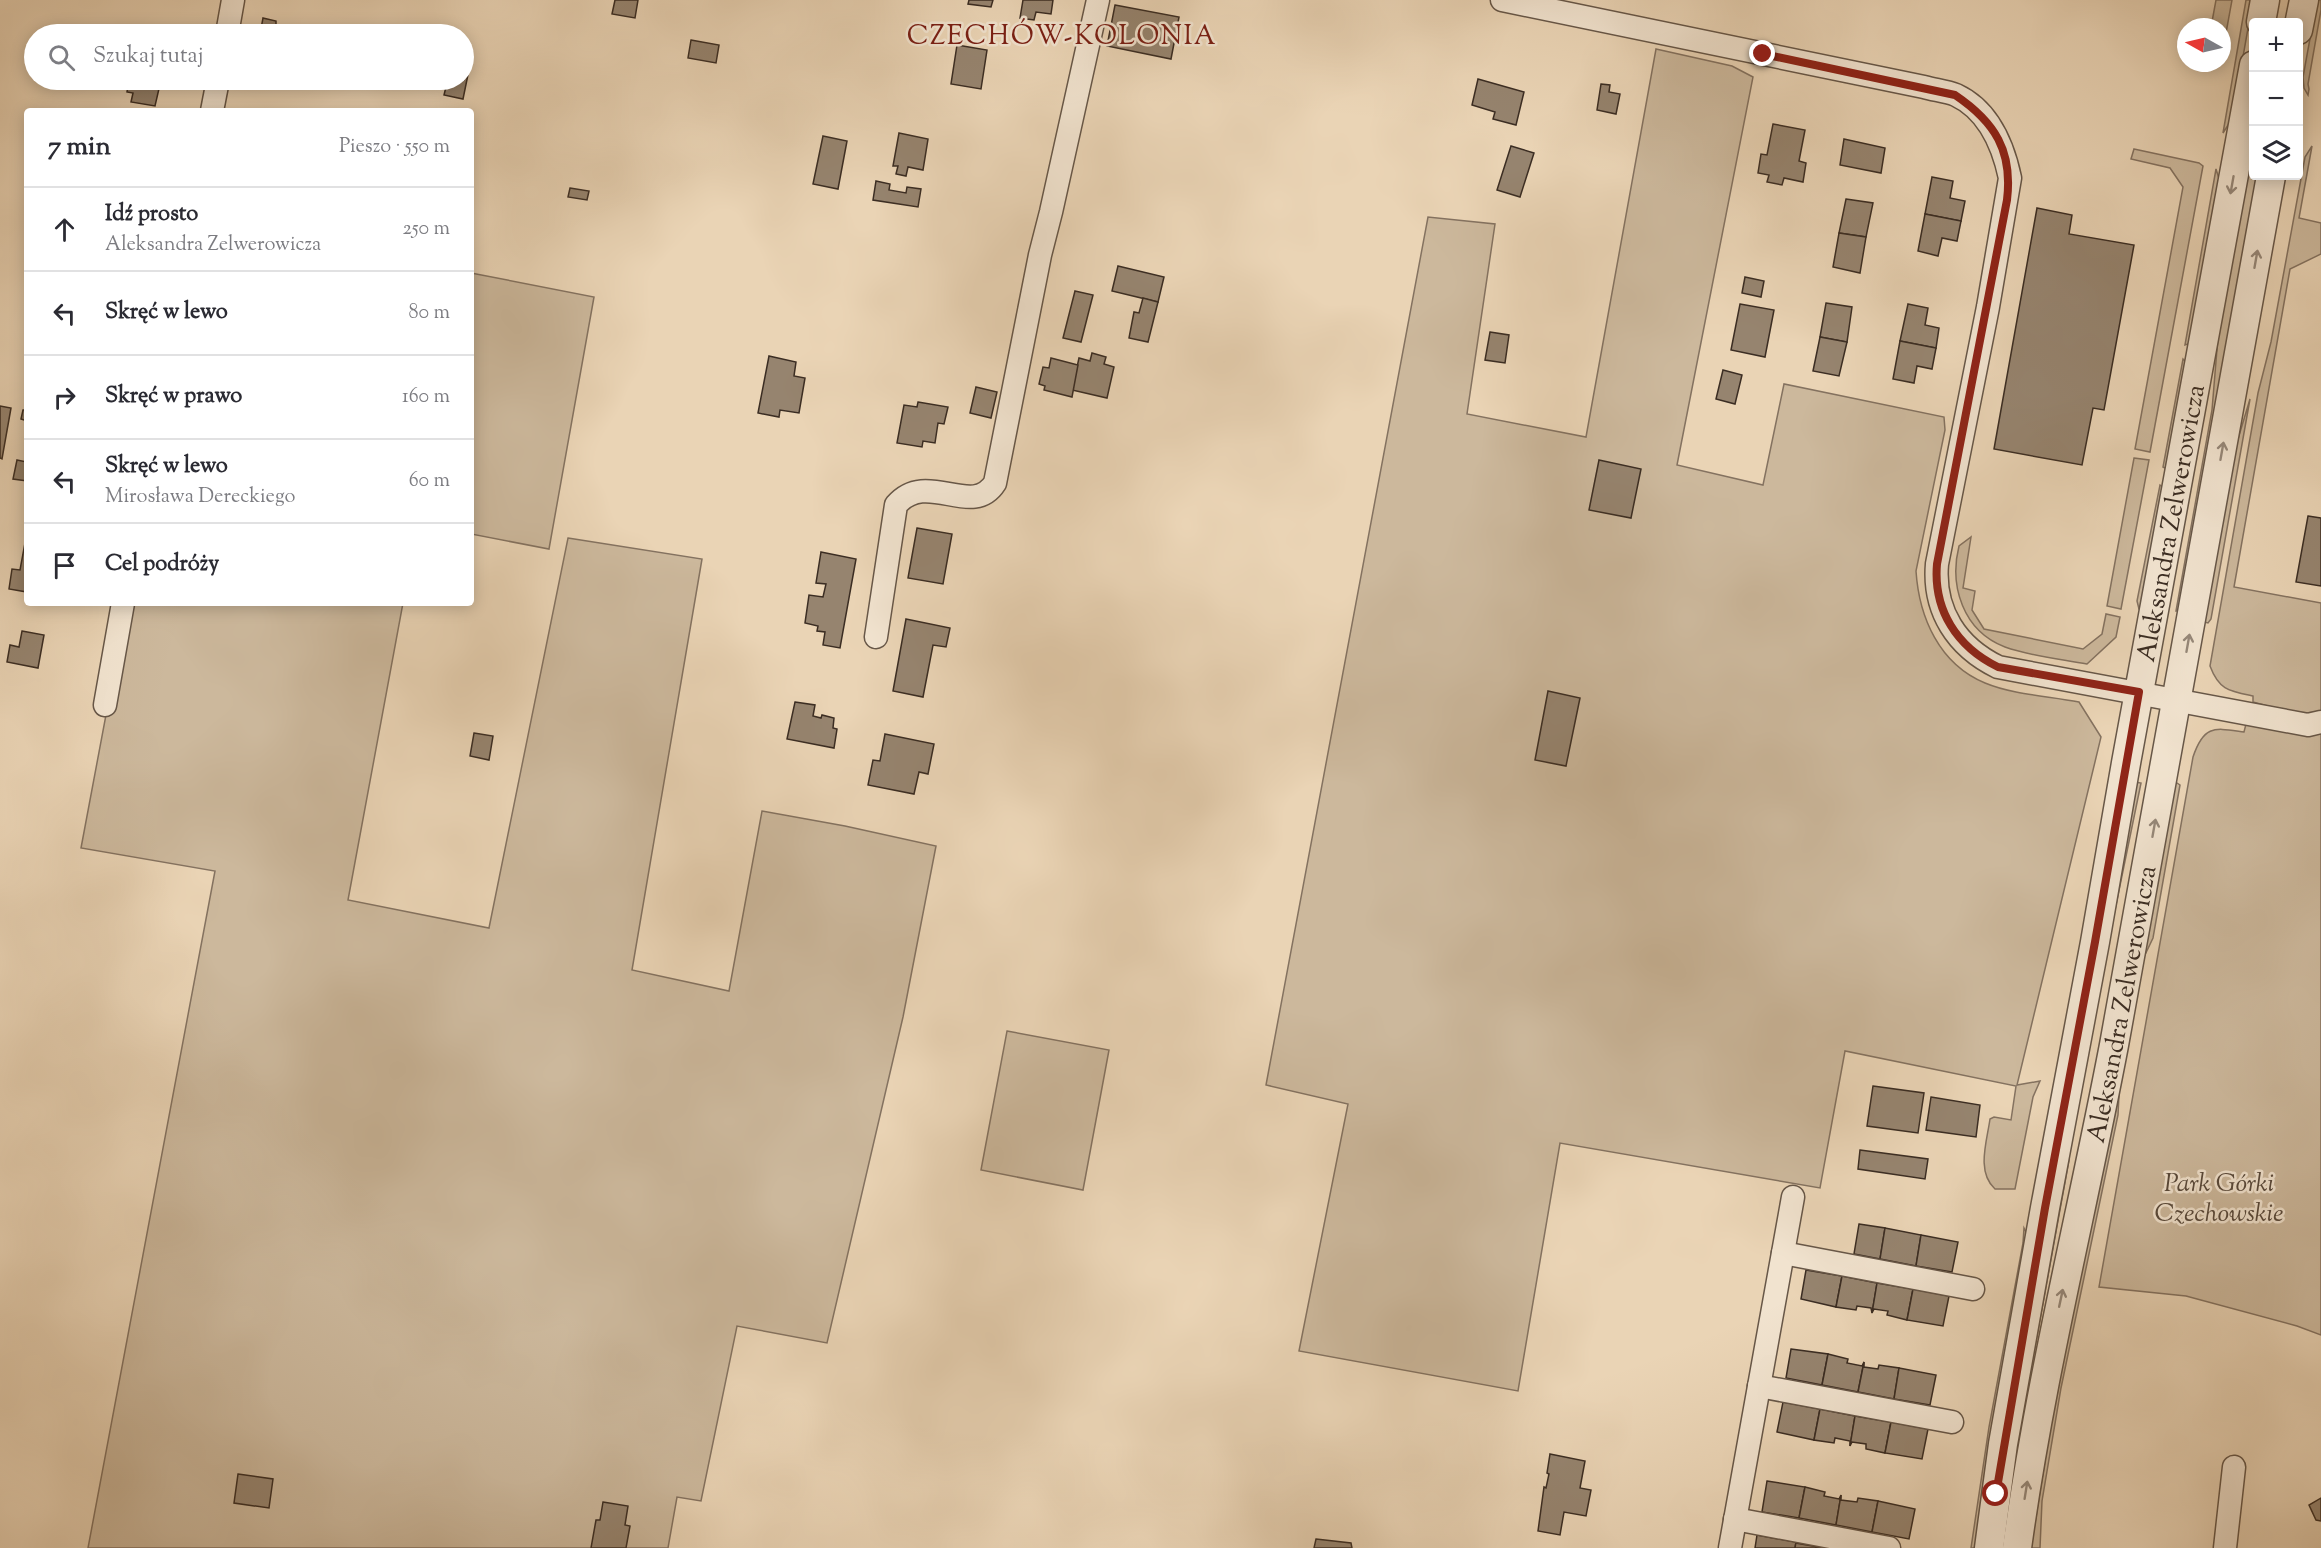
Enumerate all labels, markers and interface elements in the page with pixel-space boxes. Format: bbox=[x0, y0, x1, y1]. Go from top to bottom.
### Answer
district label: CZECHÓW-KOLONIA bbox=[907, 18, 1217, 57]
north arrow bbox=[2177, 18, 2231, 72]
map controls bbox=[2249, 18, 2303, 180]
button: + bbox=[2249, 18, 2303, 72]
search box bbox=[24, 24, 474, 90]
route end bbox=[1749, 40, 1775, 66]
icon: search bbox=[45, 41, 78, 74]
text: Szukaj tutaj bbox=[93, 41, 204, 73]
button: − bbox=[2249, 72, 2303, 126]
button: layers bbox=[2249, 126, 2303, 180]
text: 7 min bbox=[48, 129, 111, 166]
text: Pieszo · 550 m bbox=[339, 133, 450, 162]
one-way arrow bbox=[2226, 174, 2237, 194]
text: Idź prosto bbox=[105, 199, 198, 231]
icon: ahead bbox=[48, 213, 81, 246]
text: 250 m bbox=[402, 215, 450, 244]
text: Aleksandra Zelwerowicza bbox=[105, 231, 321, 260]
one-way arrow bbox=[2251, 250, 2262, 269]
icon: left bbox=[48, 297, 81, 330]
text: Skręć w lewo bbox=[105, 297, 228, 329]
text: 80 m bbox=[409, 299, 450, 328]
icon: right bbox=[48, 381, 81, 414]
text: Skręć w prawo bbox=[105, 381, 242, 413]
street label: Aleksandra Zelwerowicza bbox=[2129, 382, 2216, 665]
text: 160 m bbox=[402, 383, 450, 412]
one-way arrow bbox=[2217, 442, 2228, 461]
text: Skręć w lewo bbox=[105, 451, 228, 483]
icon: left bbox=[48, 465, 81, 498]
text: 60 m bbox=[409, 467, 450, 496]
text: Mirosława Dereckiego bbox=[105, 483, 296, 512]
icon: arrive bbox=[48, 549, 81, 582]
text: Cel podróży bbox=[105, 549, 219, 581]
one-way arrow bbox=[2182, 634, 2193, 653]
one-way arrow bbox=[2149, 819, 2160, 838]
street label: Aleksandra Zelwerowicza bbox=[2079, 863, 2168, 1146]
park label: Park Górki Czechowskie bbox=[2155, 1166, 2283, 1233]
one-way arrow bbox=[2056, 1289, 2067, 1309]
route start bbox=[1982, 1480, 2008, 1506]
one-way arrow bbox=[2020, 1481, 2031, 1500]

